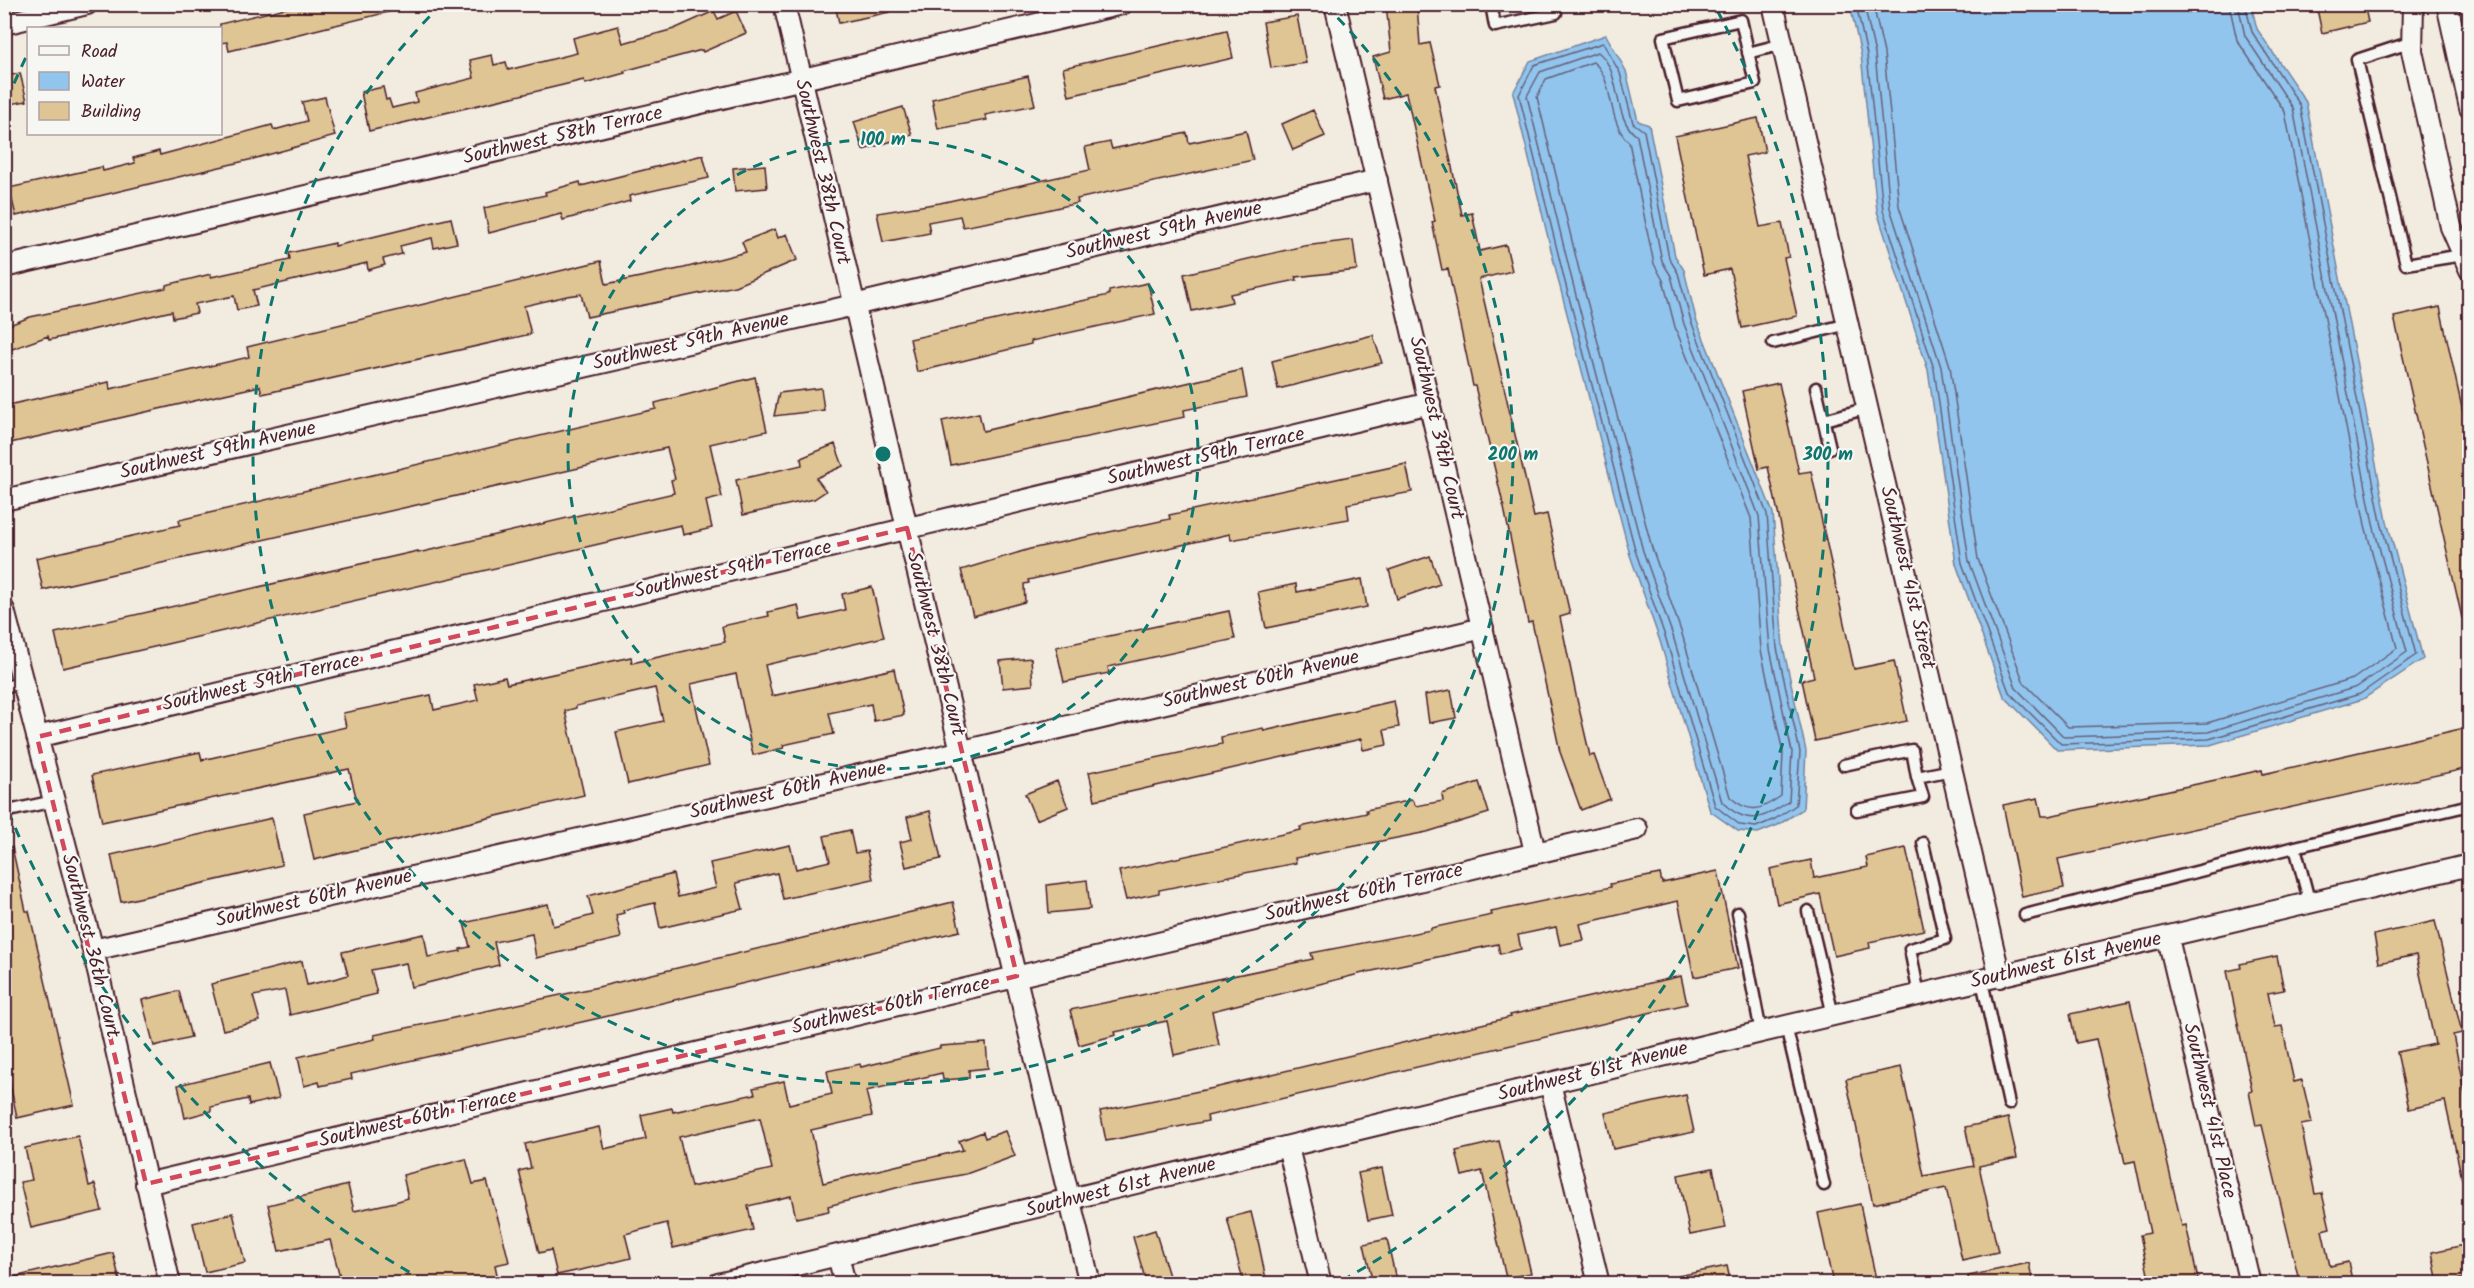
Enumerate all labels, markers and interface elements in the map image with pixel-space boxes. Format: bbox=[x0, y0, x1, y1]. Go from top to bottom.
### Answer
legend bbox=[27, 27, 222, 135]
text: Road bbox=[81, 38, 118, 67]
text: Water bbox=[81, 68, 126, 97]
street label: Southwest 38th Court bbox=[785, 76, 859, 268]
street label: Southwest 58th Terrace bbox=[460, 97, 666, 175]
text: Building bbox=[81, 98, 141, 127]
text: 100 m bbox=[860, 126, 906, 155]
street label: Southwest 59th Avenue bbox=[1063, 193, 1265, 269]
street label: Southwest 59th Avenue bbox=[590, 304, 792, 380]
street label: Southwest 39th Court bbox=[1399, 333, 1473, 523]
street label: Southwest 59th Avenue bbox=[117, 413, 319, 489]
street label: Southwest 59th Terrace bbox=[1104, 419, 1308, 495]
text: 200 m bbox=[1488, 441, 1539, 470]
text: 300 m bbox=[1802, 441, 1853, 470]
centre of rings bbox=[873, 444, 893, 464]
street label: Southwest 41st Street bbox=[1870, 483, 1944, 673]
street label: Southwest 59th Terrace bbox=[631, 532, 835, 608]
street label: Southwest 38th Court bbox=[897, 548, 974, 740]
street label: Southwest 60th Avenue bbox=[1159, 642, 1363, 718]
street label: Southwest 59th Terrace bbox=[159, 645, 363, 721]
street label: Southwest 60th Avenue bbox=[686, 753, 890, 829]
street label: Southwest 36th Court bbox=[52, 851, 128, 1042]
street label: Southwest 60th Terrace bbox=[1262, 855, 1466, 931]
street label: Southwest 60th Avenue bbox=[212, 861, 416, 937]
street label: Southwest 61st Avenue bbox=[1967, 923, 2165, 999]
street label: Southwest 60th Terrace bbox=[789, 968, 993, 1044]
street label: Southwest 41st Place bbox=[2173, 1020, 2245, 1202]
street label: Southwest 61st Avenue bbox=[1494, 1033, 1692, 1111]
street label: Southwest 60th Terrace bbox=[316, 1081, 520, 1157]
street label: Southwest 61st Avenue bbox=[1022, 1149, 1220, 1227]

